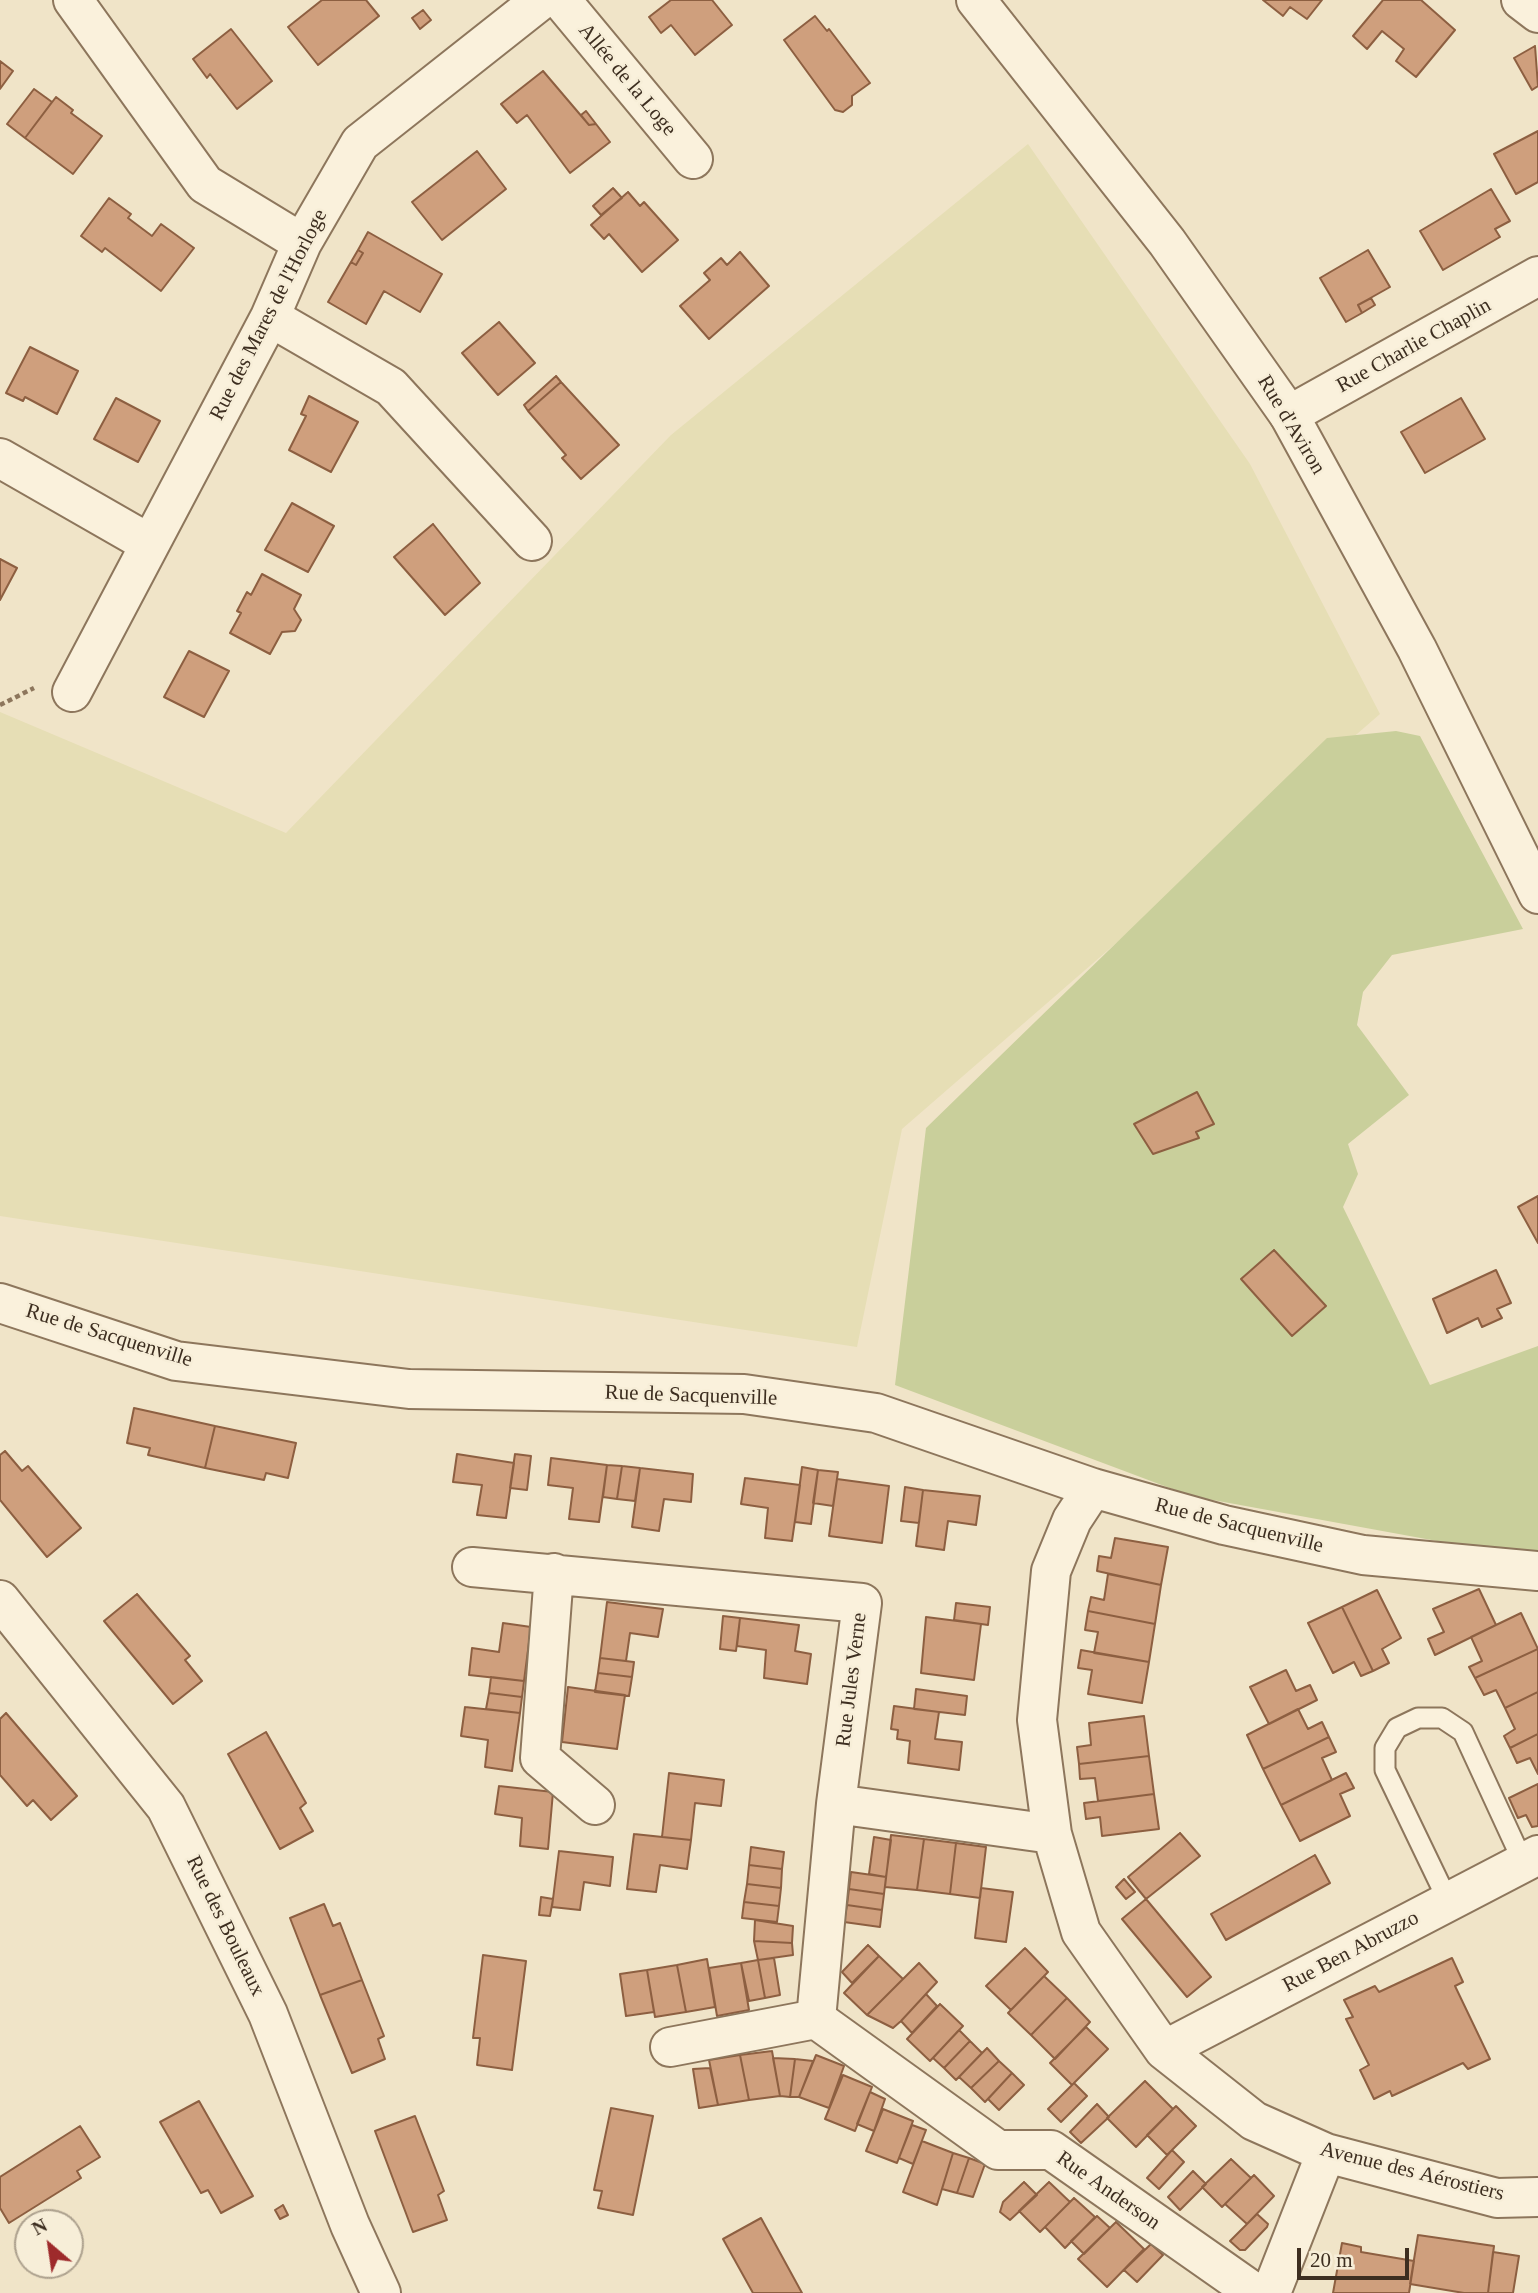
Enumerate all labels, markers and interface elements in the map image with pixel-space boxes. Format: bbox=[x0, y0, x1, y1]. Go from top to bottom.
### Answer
street label: Allée de la Loge bbox=[573, 19, 681, 141]
street label: Rue des Mares de l'Horloge bbox=[205, 205, 333, 425]
street label: Rue Charlie Chaplin bbox=[1332, 293, 1496, 399]
street label: Rue d'Aviron bbox=[1252, 371, 1330, 479]
street label: Rue de Sacquenville bbox=[23, 1299, 195, 1373]
street label: Rue de Sacquenville bbox=[604, 1380, 778, 1412]
street label: Rue de Sacquenville bbox=[1152, 1493, 1326, 1559]
street label: Rue Jules Verne bbox=[831, 1611, 873, 1749]
street label: Rue des Bouleaux bbox=[180, 1852, 270, 2000]
street label: Rue Ben Abruzzo bbox=[1279, 1906, 1423, 1998]
street label: Avenue des Aérostiers bbox=[1317, 2137, 1507, 2207]
street label: Rue Anderson bbox=[1051, 2146, 1165, 2236]
north arrow bbox=[14, 2209, 84, 2279]
text: N bbox=[28, 2214, 51, 2239]
scale bar bbox=[1300, 2234, 1412, 2278]
text: 20 m bbox=[1310, 2248, 1353, 2272]

